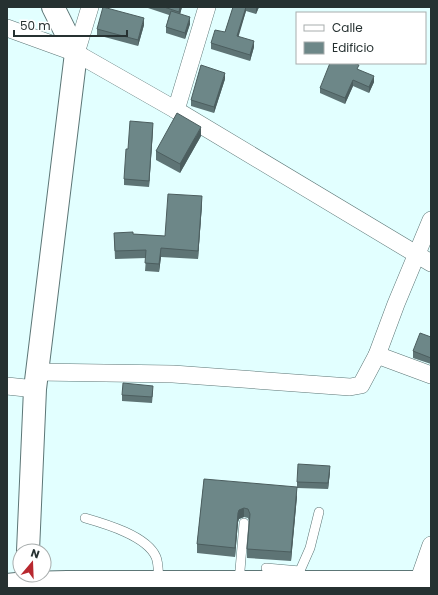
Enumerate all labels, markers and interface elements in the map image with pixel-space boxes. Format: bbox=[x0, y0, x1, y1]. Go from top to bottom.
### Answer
scale bar bbox=[14, 12, 127, 38]
legend bbox=[296, 12, 426, 64]
text: 50 m bbox=[20, 17, 51, 34]
text: Calle bbox=[332, 19, 363, 36]
text: Edificio bbox=[332, 39, 374, 56]
north arrow bbox=[12, 543, 52, 583]
text: N bbox=[29, 545, 42, 562]

